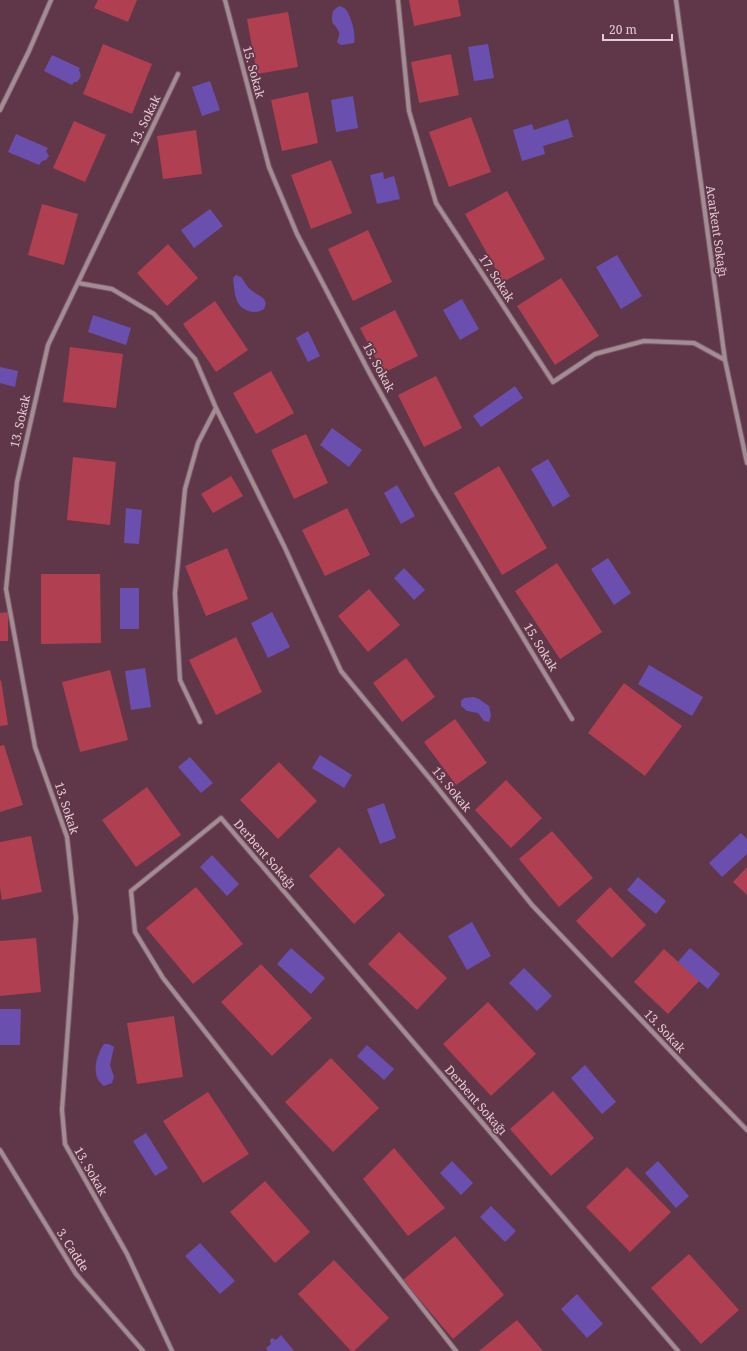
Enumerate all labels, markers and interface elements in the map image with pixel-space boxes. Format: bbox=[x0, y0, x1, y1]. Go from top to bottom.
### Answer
scale bar bbox=[603, 16, 672, 42]
text: 20 m bbox=[609, 21, 637, 38]
street label: 15. Sokak bbox=[239, 44, 269, 101]
street label: 13. Sokak bbox=[126, 91, 165, 148]
street label: Acarkent Sokağı bbox=[702, 184, 732, 278]
street label: 17. Sokak bbox=[475, 251, 519, 306]
street label: 15. Sokak bbox=[359, 339, 400, 396]
street label: 13. Sokak bbox=[6, 392, 35, 449]
street label: 15. Sokak bbox=[520, 620, 563, 675]
street label: 13. Sokak bbox=[428, 763, 476, 816]
street label: 13. Sokak bbox=[51, 780, 84, 837]
street label: Derbent Sokağı bbox=[230, 816, 300, 893]
street label: 13. Sokak bbox=[640, 1006, 690, 1057]
street label: Derbent Sokağı bbox=[441, 1062, 511, 1139]
street label: 13. Sokak bbox=[70, 1143, 112, 1199]
street label: 3. Cadde bbox=[53, 1225, 93, 1275]

